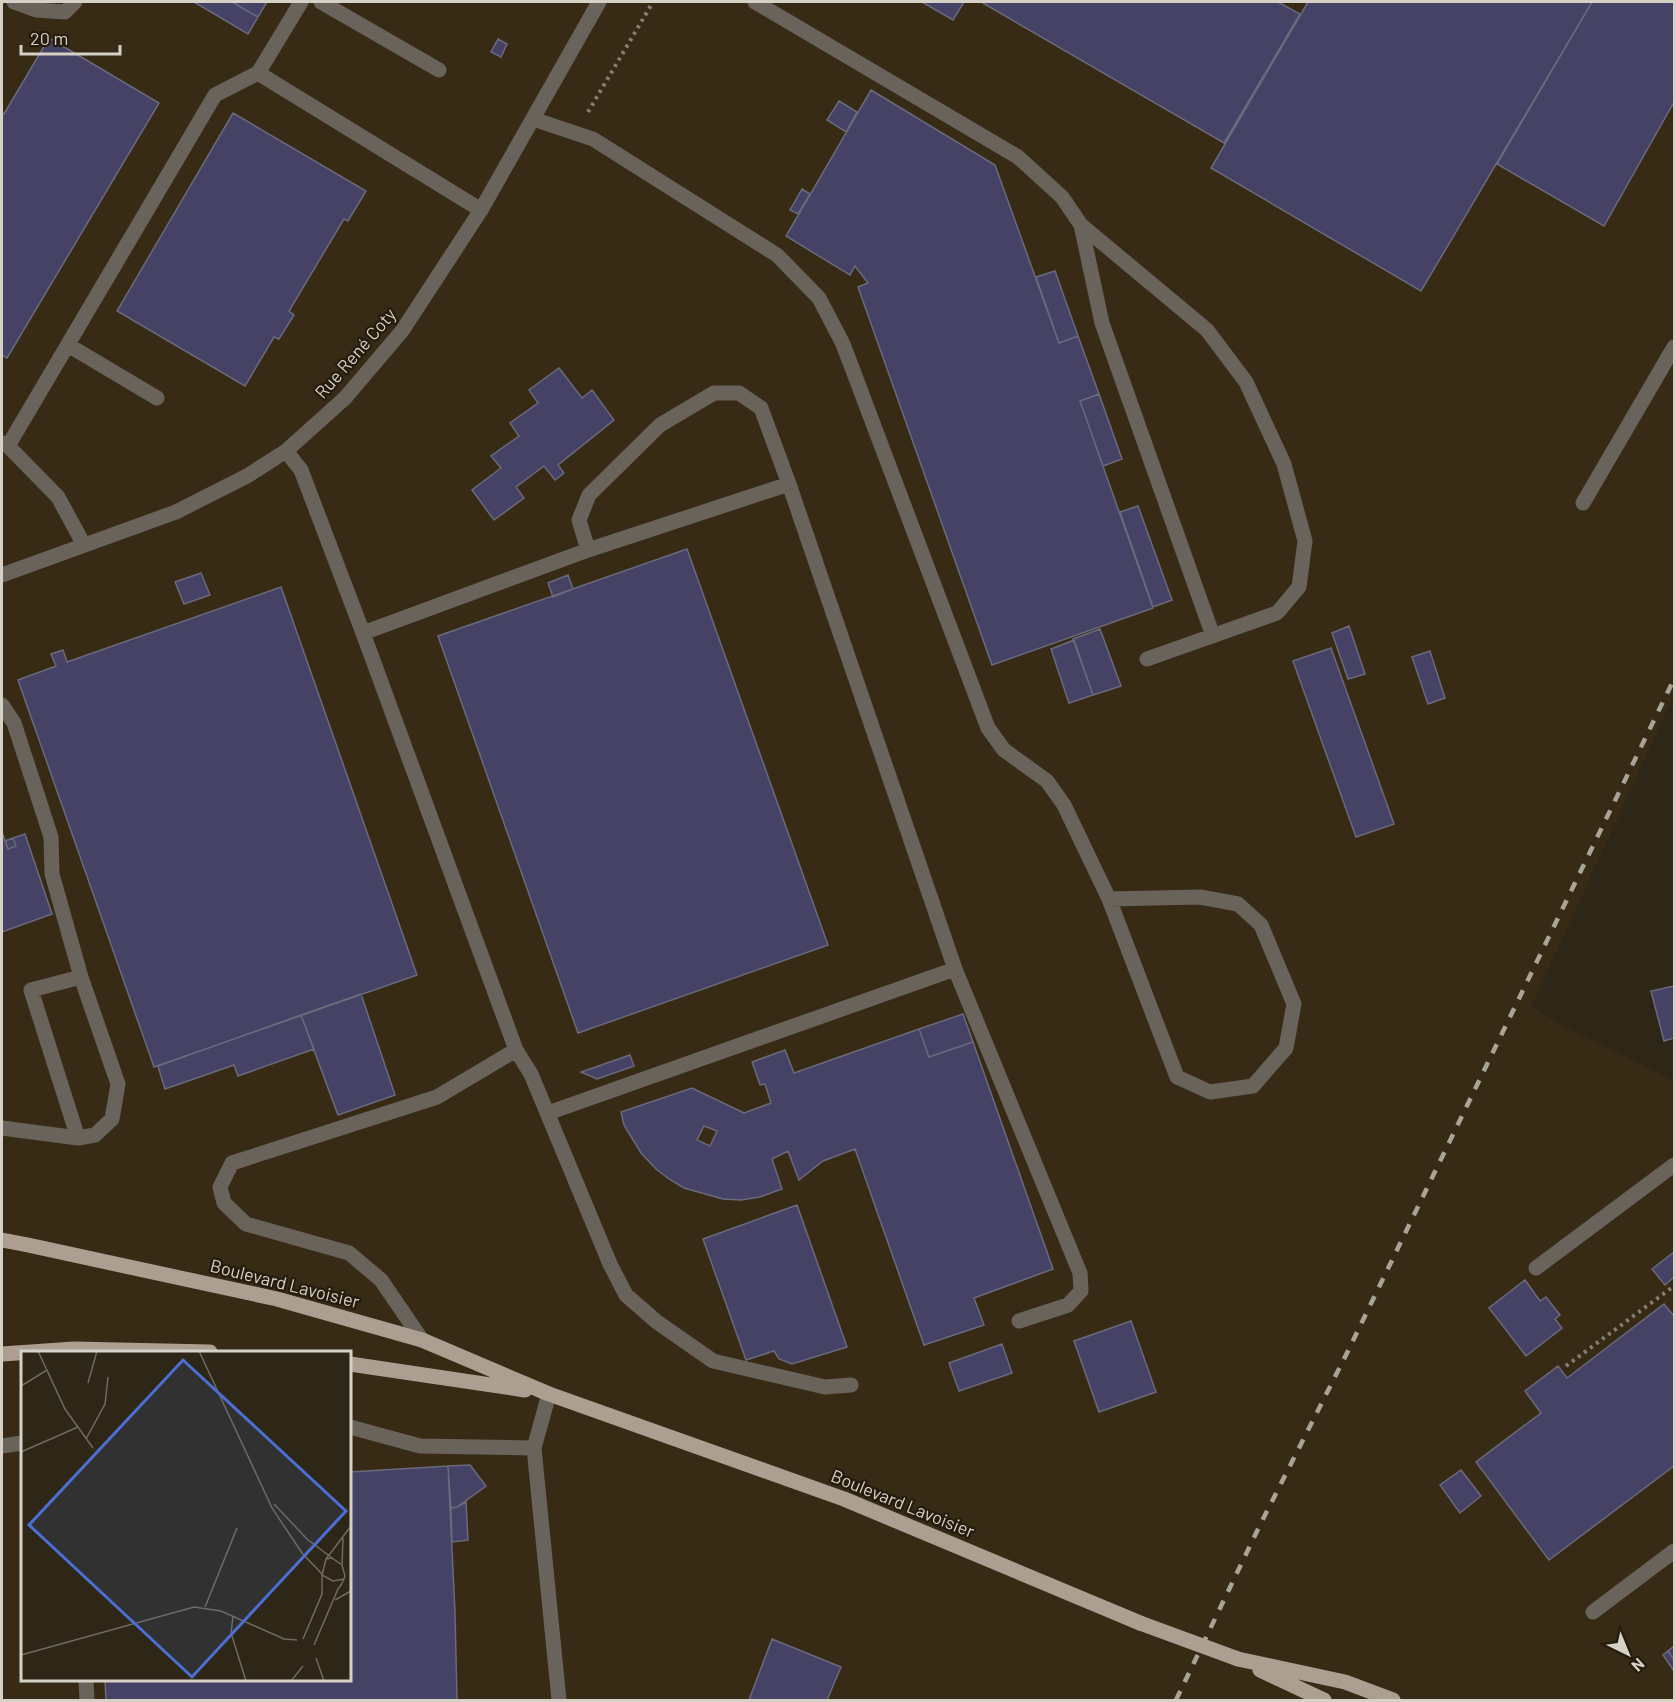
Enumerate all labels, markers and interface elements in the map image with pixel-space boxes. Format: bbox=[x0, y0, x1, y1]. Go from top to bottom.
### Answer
scale bar bbox=[21, 18, 120, 56]
text: 20 m bbox=[30, 27, 68, 49]
street label: Rue René Coty bbox=[310, 303, 400, 403]
street label: Boulevard Lavoisier bbox=[208, 1254, 362, 1312]
inset map bbox=[21, 1351, 351, 1681]
street label: Boulevard Lavoisier bbox=[828, 1464, 978, 1542]
north arrow bbox=[1598, 1624, 1658, 1684]
text: N bbox=[1628, 1655, 1649, 1676]

